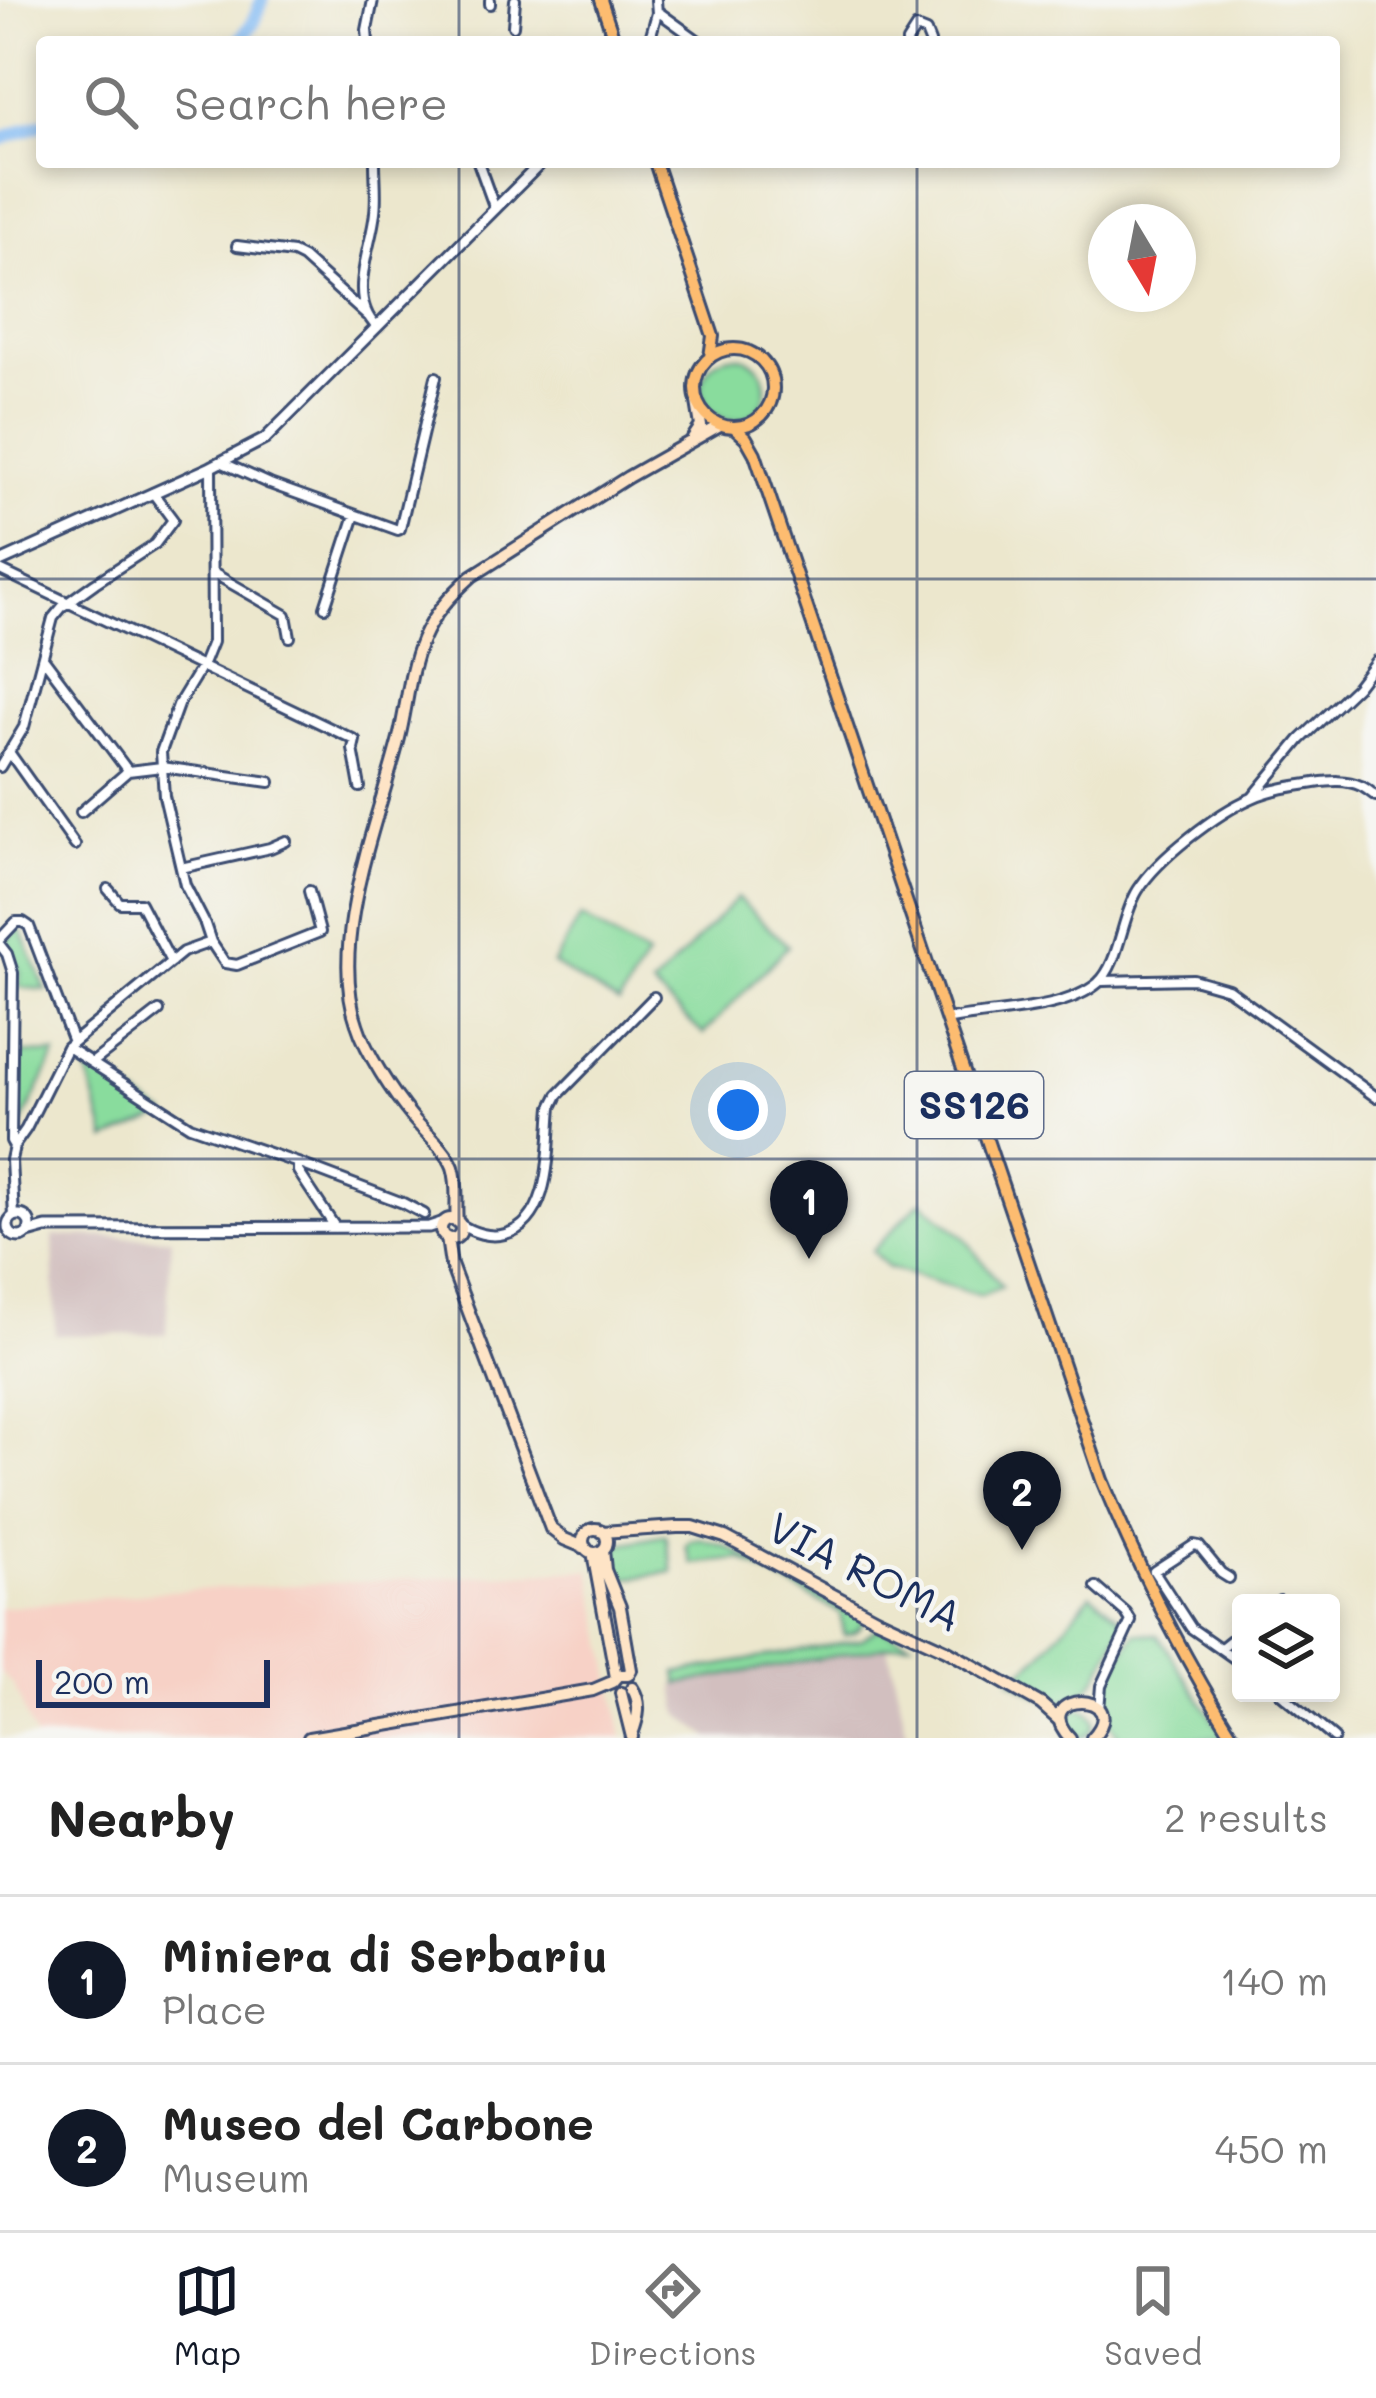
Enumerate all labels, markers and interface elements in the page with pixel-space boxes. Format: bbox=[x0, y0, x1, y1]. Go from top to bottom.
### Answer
search box bbox=[36, 36, 1340, 168]
icon: search bbox=[78, 69, 144, 135]
text: Search here bbox=[174, 73, 448, 131]
north arrow bbox=[1088, 204, 1196, 312]
road number: SS126 bbox=[905, 1072, 1043, 1138]
your location bbox=[708, 1080, 768, 1140]
pin: 1 bbox=[770, 1160, 848, 1259]
pin: 2 bbox=[983, 1451, 1061, 1550]
street label: VIA ROMA bbox=[759, 1498, 972, 1643]
map controls bbox=[1232, 1594, 1340, 1702]
button: layers bbox=[1232, 1594, 1340, 1702]
scale bar bbox=[36, 1654, 270, 1707]
text: 200 m bbox=[54, 1659, 150, 1702]
text: Nearby bbox=[48, 1783, 235, 1850]
text: 2 results bbox=[1164, 1791, 1328, 1842]
text: Miniera di Serbariu bbox=[162, 1925, 608, 1983]
text: 1 bbox=[78, 1954, 96, 2005]
text: 140 m bbox=[1220, 1954, 1328, 2005]
text: Place bbox=[162, 1983, 267, 2034]
text: Museo del Carbone bbox=[162, 2093, 594, 2151]
text: 2 bbox=[76, 2122, 98, 2173]
text: 450 m bbox=[1215, 2122, 1328, 2173]
text: Museum bbox=[162, 2151, 310, 2202]
tab: Map bbox=[174, 2258, 241, 2373]
tab: Directions bbox=[589, 2258, 756, 2373]
tab: Saved bbox=[1104, 2258, 1202, 2373]

